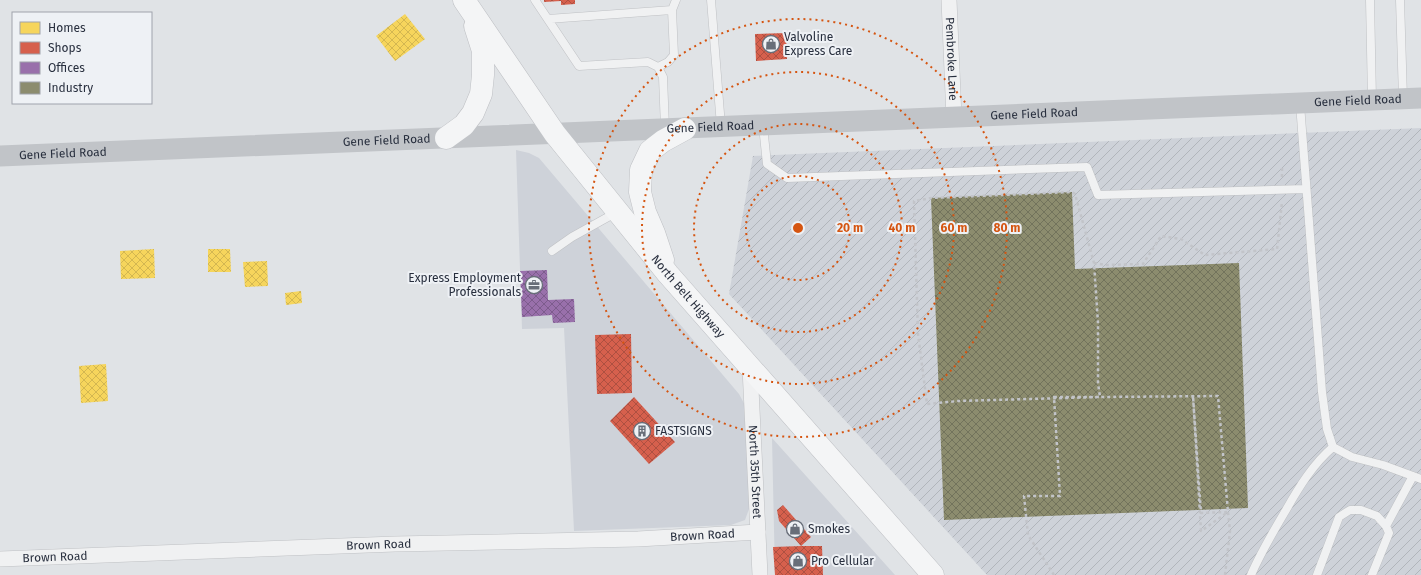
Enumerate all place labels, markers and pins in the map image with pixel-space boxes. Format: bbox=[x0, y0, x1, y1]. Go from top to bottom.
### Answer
place label: Valvoline Express Care bbox=[784, 30, 852, 58]
shop icon: Valvoline Express Care bbox=[761, 34, 781, 54]
centre of rings bbox=[791, 221, 805, 235]
place label: Express Employment Professionals bbox=[408, 271, 522, 299]
office icon: Express Employment Professionals bbox=[524, 275, 544, 295]
building icon: FASTSIGNS bbox=[632, 421, 652, 441]
place label: FASTSIGNS bbox=[655, 424, 712, 438]
shop icon: Smokes bbox=[785, 519, 805, 539]
place label: Smokes bbox=[808, 522, 850, 536]
shop icon: Pro Cellular bbox=[788, 551, 808, 571]
place label: Pro Cellular bbox=[811, 554, 874, 568]

